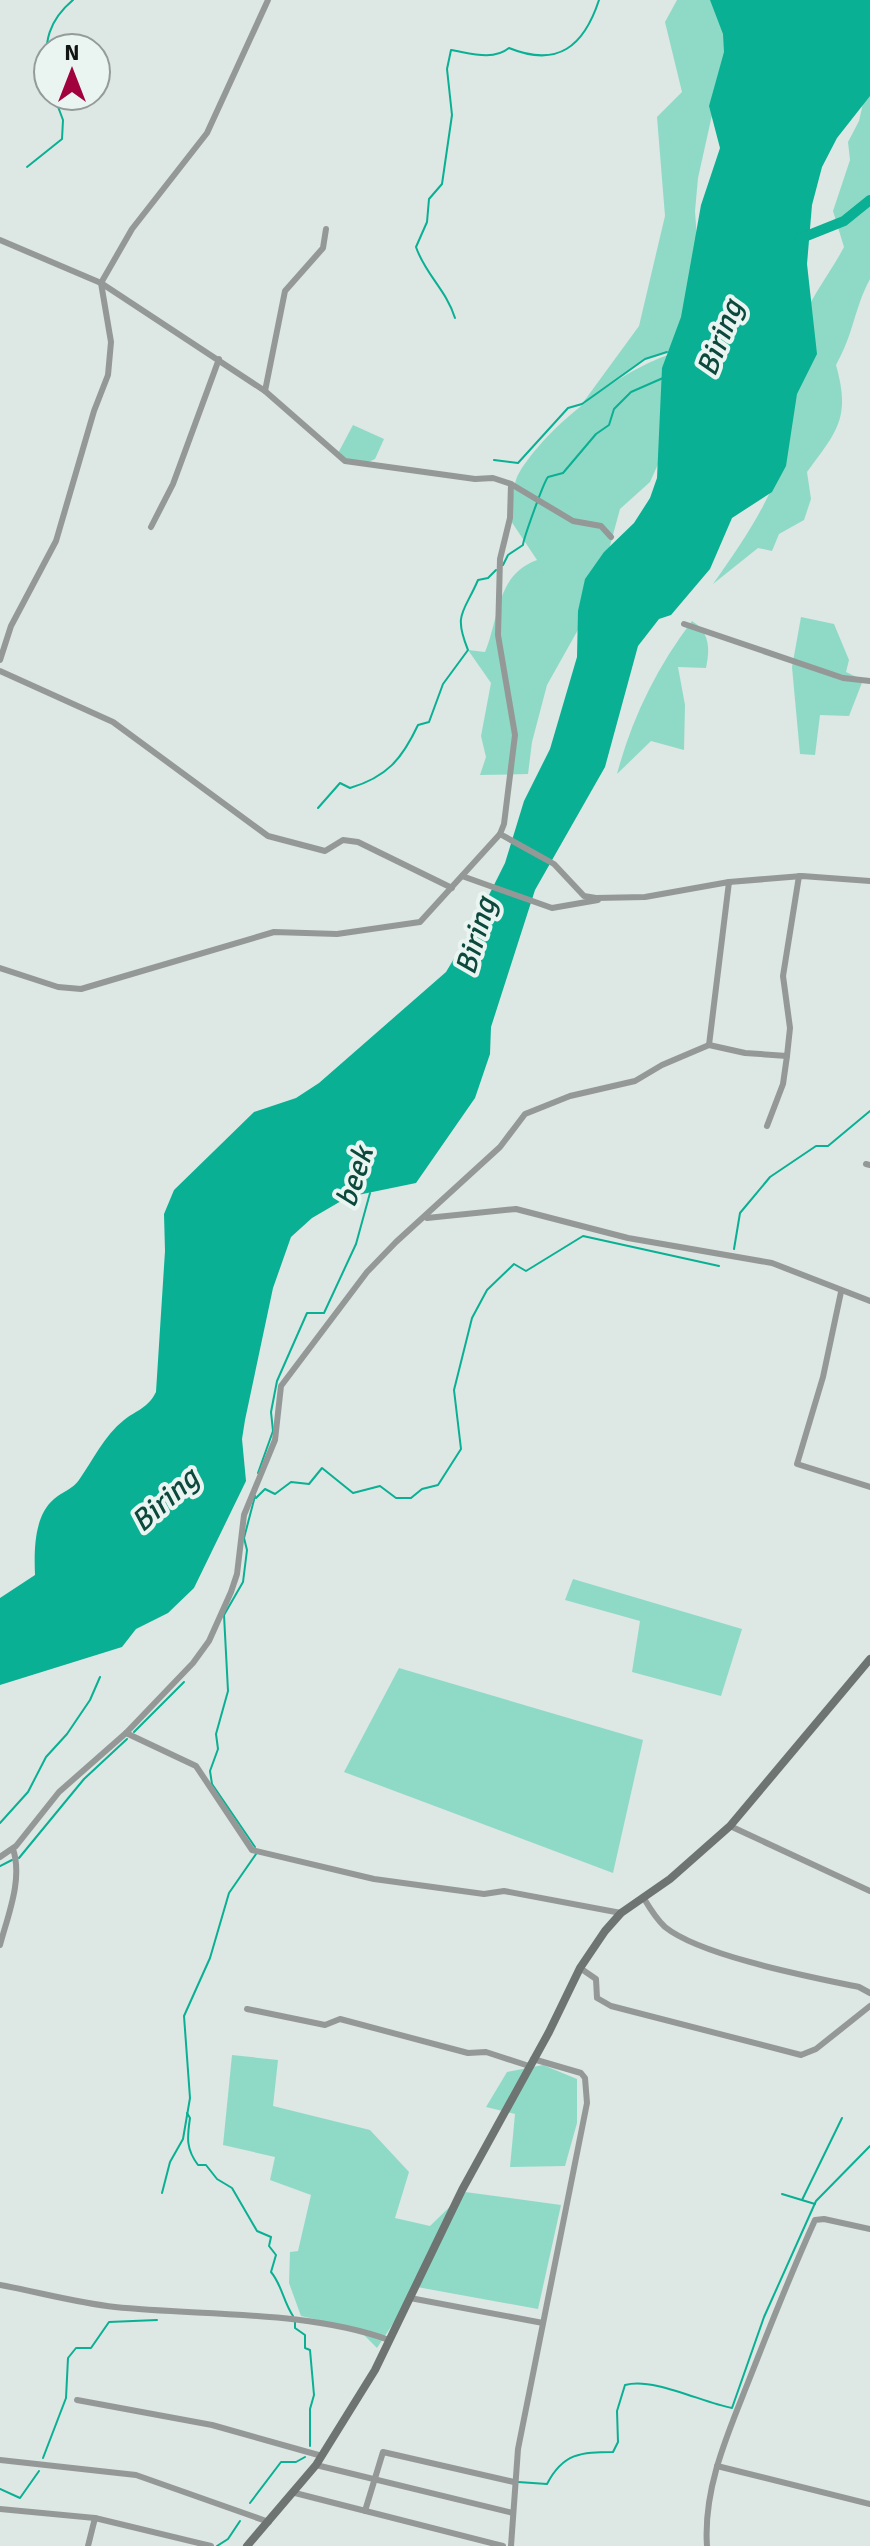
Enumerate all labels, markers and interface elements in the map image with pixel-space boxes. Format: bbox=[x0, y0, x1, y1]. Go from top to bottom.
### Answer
north arrow bbox=[32, 32, 112, 112]
text: N bbox=[64, 39, 80, 66]
water label: Biring bbox=[689, 293, 752, 381]
water label: Biring bbox=[447, 891, 505, 979]
water label: beek bbox=[328, 1140, 383, 1212]
water label: Biring bbox=[124, 1459, 208, 1540]

